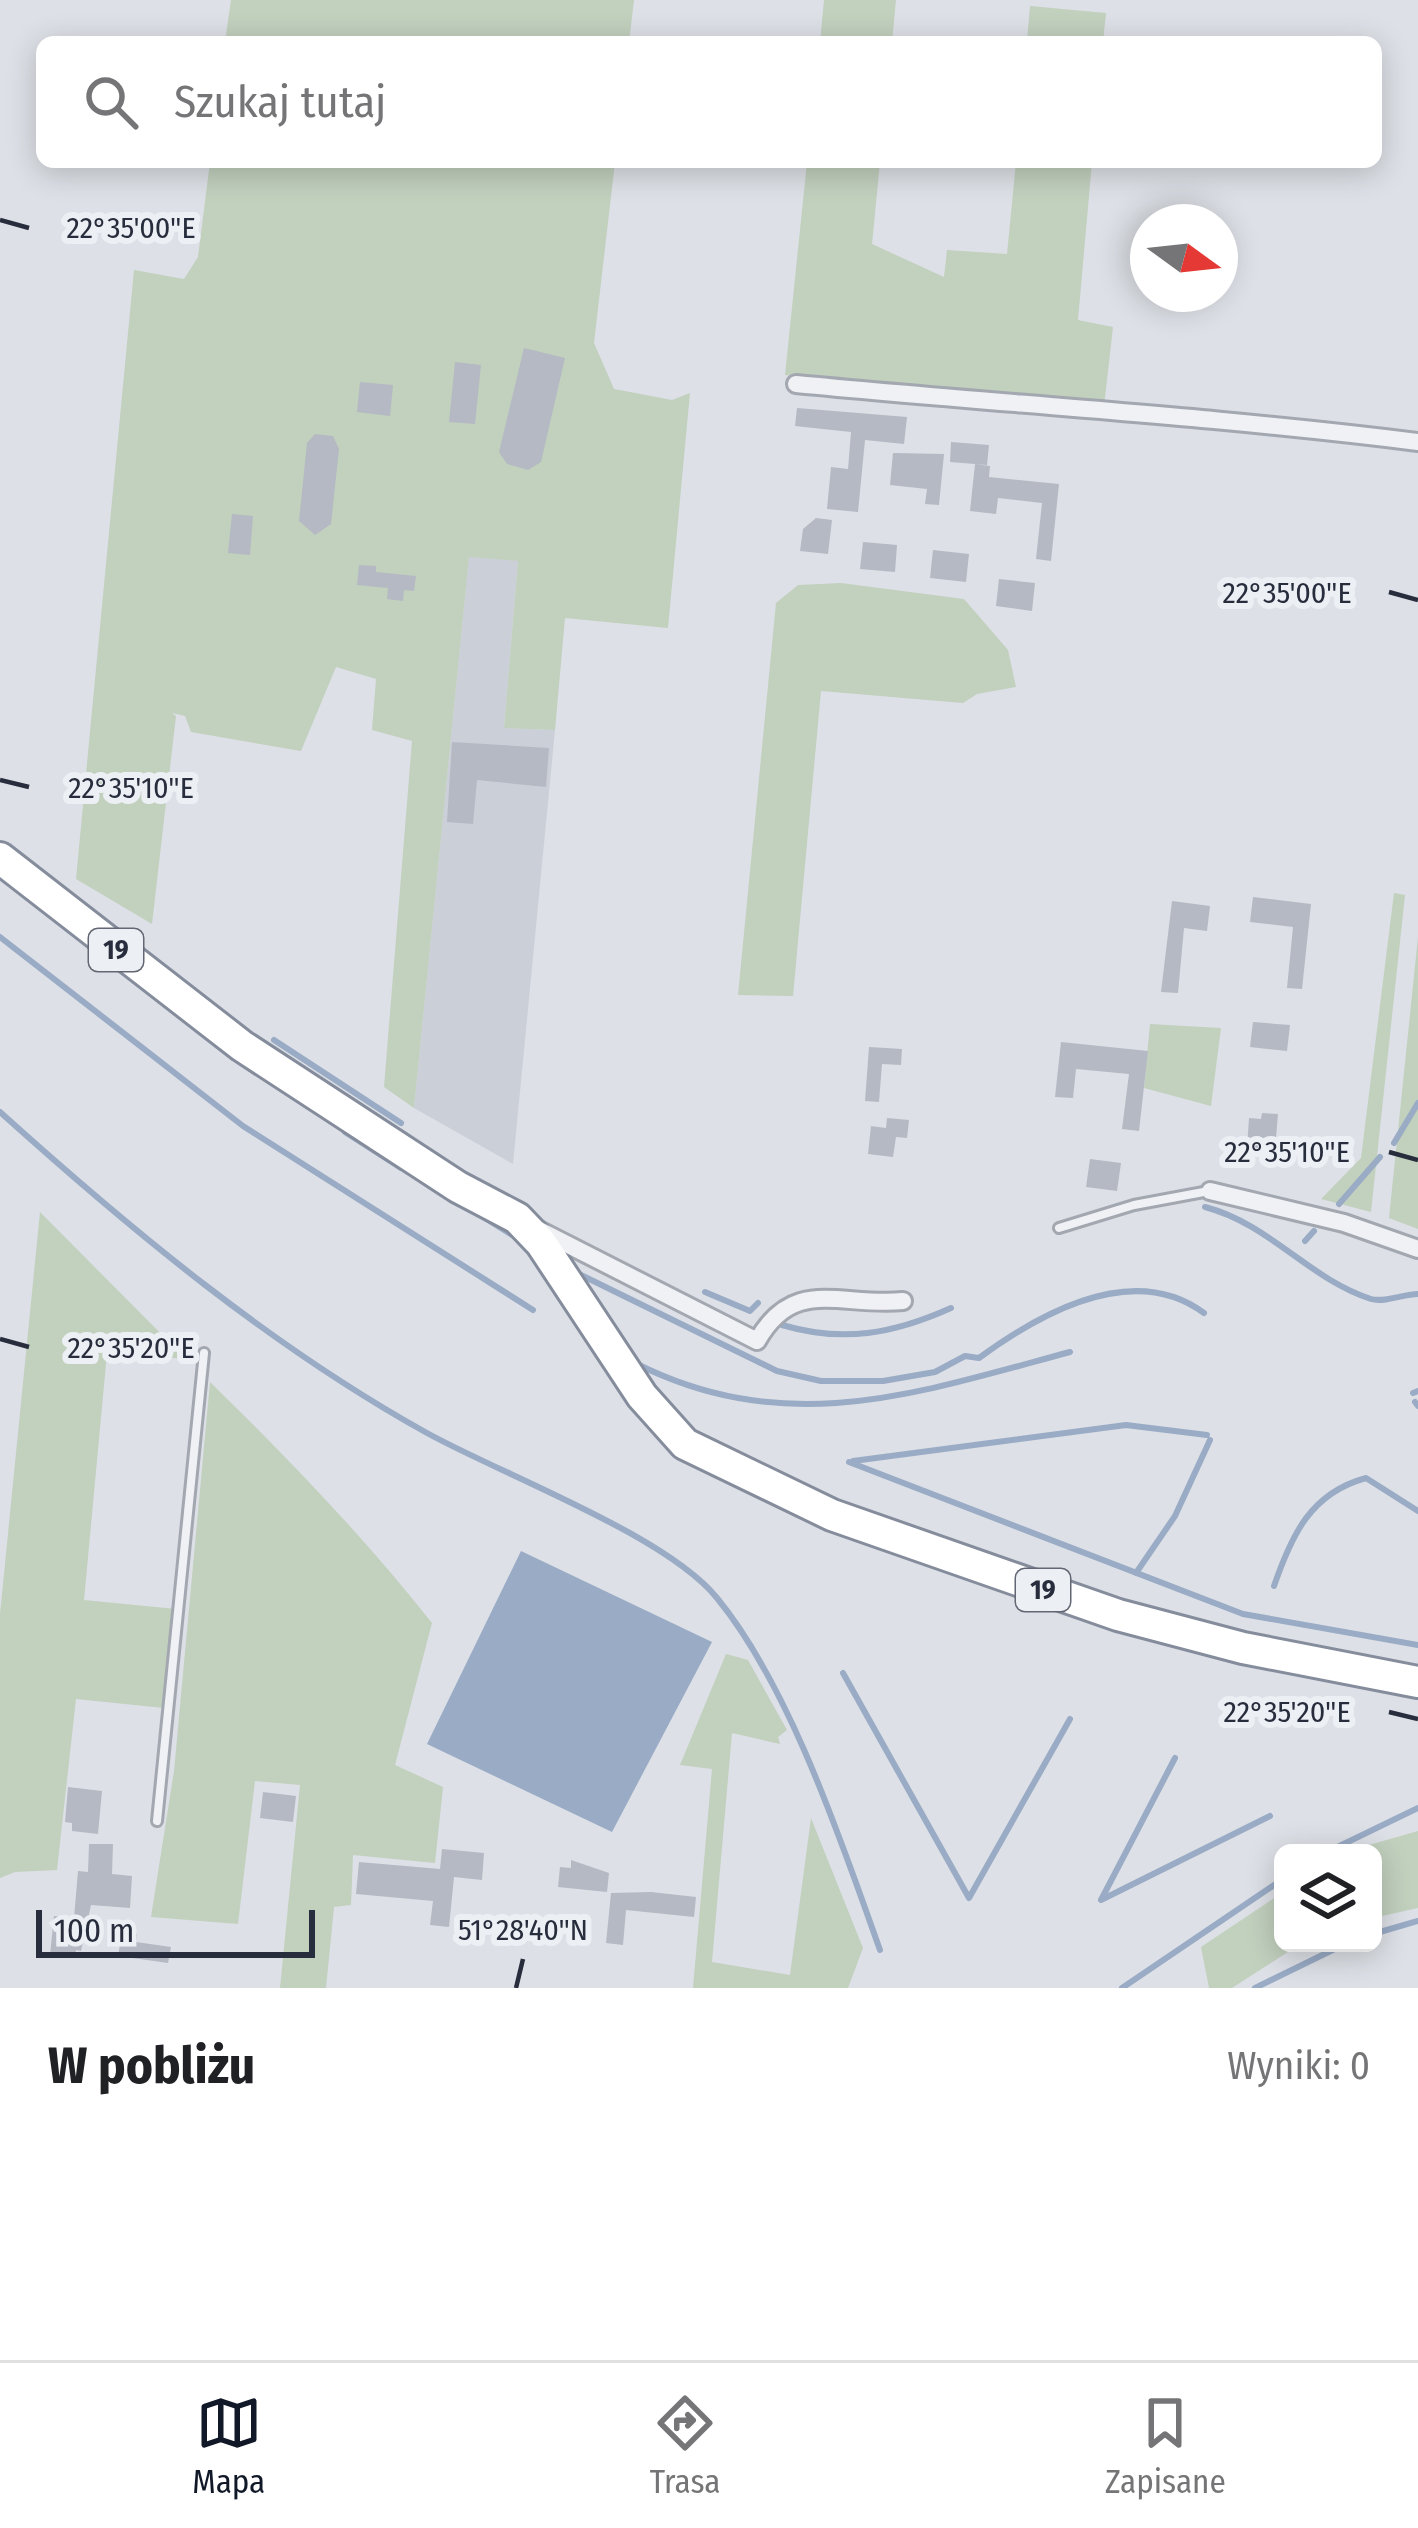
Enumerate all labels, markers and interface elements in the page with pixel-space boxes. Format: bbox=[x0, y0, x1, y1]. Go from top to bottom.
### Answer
search box bbox=[36, 36, 1382, 168]
icon: search bbox=[78, 69, 144, 135]
text: Szukaj tutaj bbox=[174, 75, 386, 129]
north arrow bbox=[1130, 204, 1238, 312]
text: 22°35'00"E bbox=[66, 210, 196, 246]
text: 22°35'00"E bbox=[1222, 575, 1352, 611]
text: 22°35'10"E bbox=[68, 770, 194, 806]
road number: 19 bbox=[89, 929, 143, 971]
text: 22°35'10"E bbox=[1224, 1134, 1350, 1170]
text: 22°35'20"E bbox=[68, 1330, 194, 1366]
road number: 19 bbox=[1016, 1569, 1070, 1611]
text: 22°35'20"E bbox=[1224, 1694, 1350, 1730]
map controls bbox=[1274, 1844, 1382, 1952]
button: layers bbox=[1274, 1844, 1382, 1952]
scale bar bbox=[36, 1904, 315, 1957]
text: 100 m bbox=[54, 1911, 134, 1951]
text: 51°28'40"N bbox=[458, 1912, 588, 1948]
text: W pobliżu bbox=[48, 2035, 255, 2097]
text: Wyniki: 0 bbox=[1227, 2043, 1370, 2089]
tab: Mapa bbox=[192, 2390, 265, 2502]
tab: Trasa bbox=[650, 2390, 720, 2502]
tab: Zapisane bbox=[1105, 2390, 1226, 2502]

